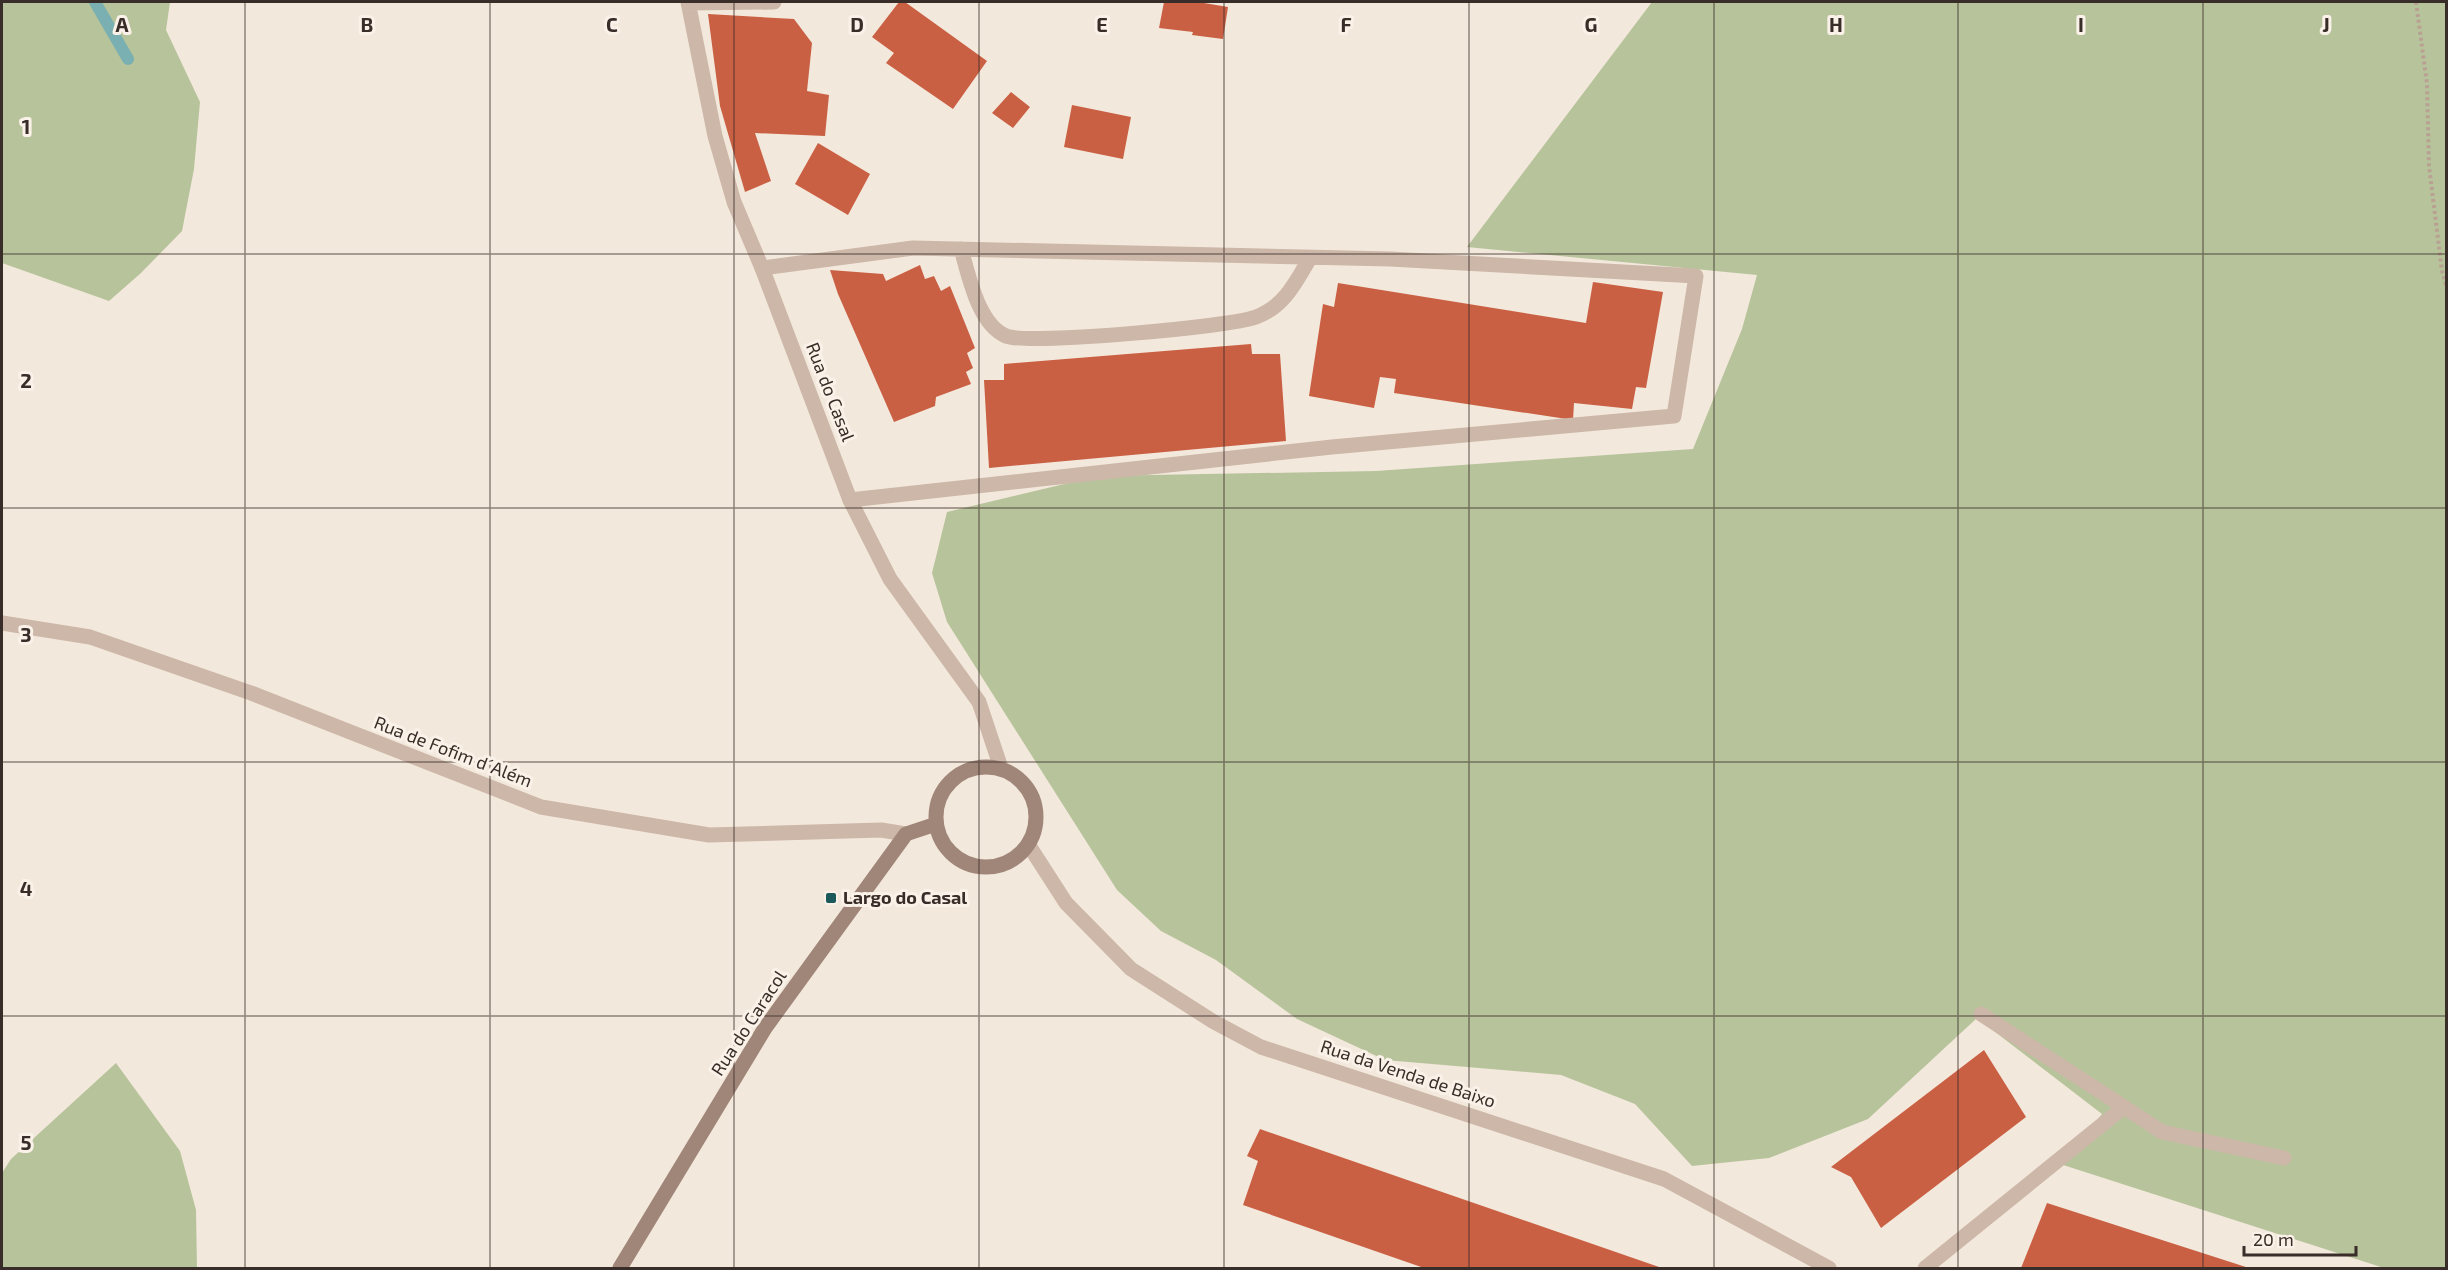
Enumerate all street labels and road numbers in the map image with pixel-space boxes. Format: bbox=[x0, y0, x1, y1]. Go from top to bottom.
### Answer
street label: Rua do Casal bbox=[802, 339, 860, 445]
street label: Rua de Fofim d´Além bbox=[371, 711, 536, 791]
street label: Rua do Caracol bbox=[706, 965, 791, 1079]
street label: Rua da Venda de Baixo bbox=[1318, 1034, 1499, 1112]

